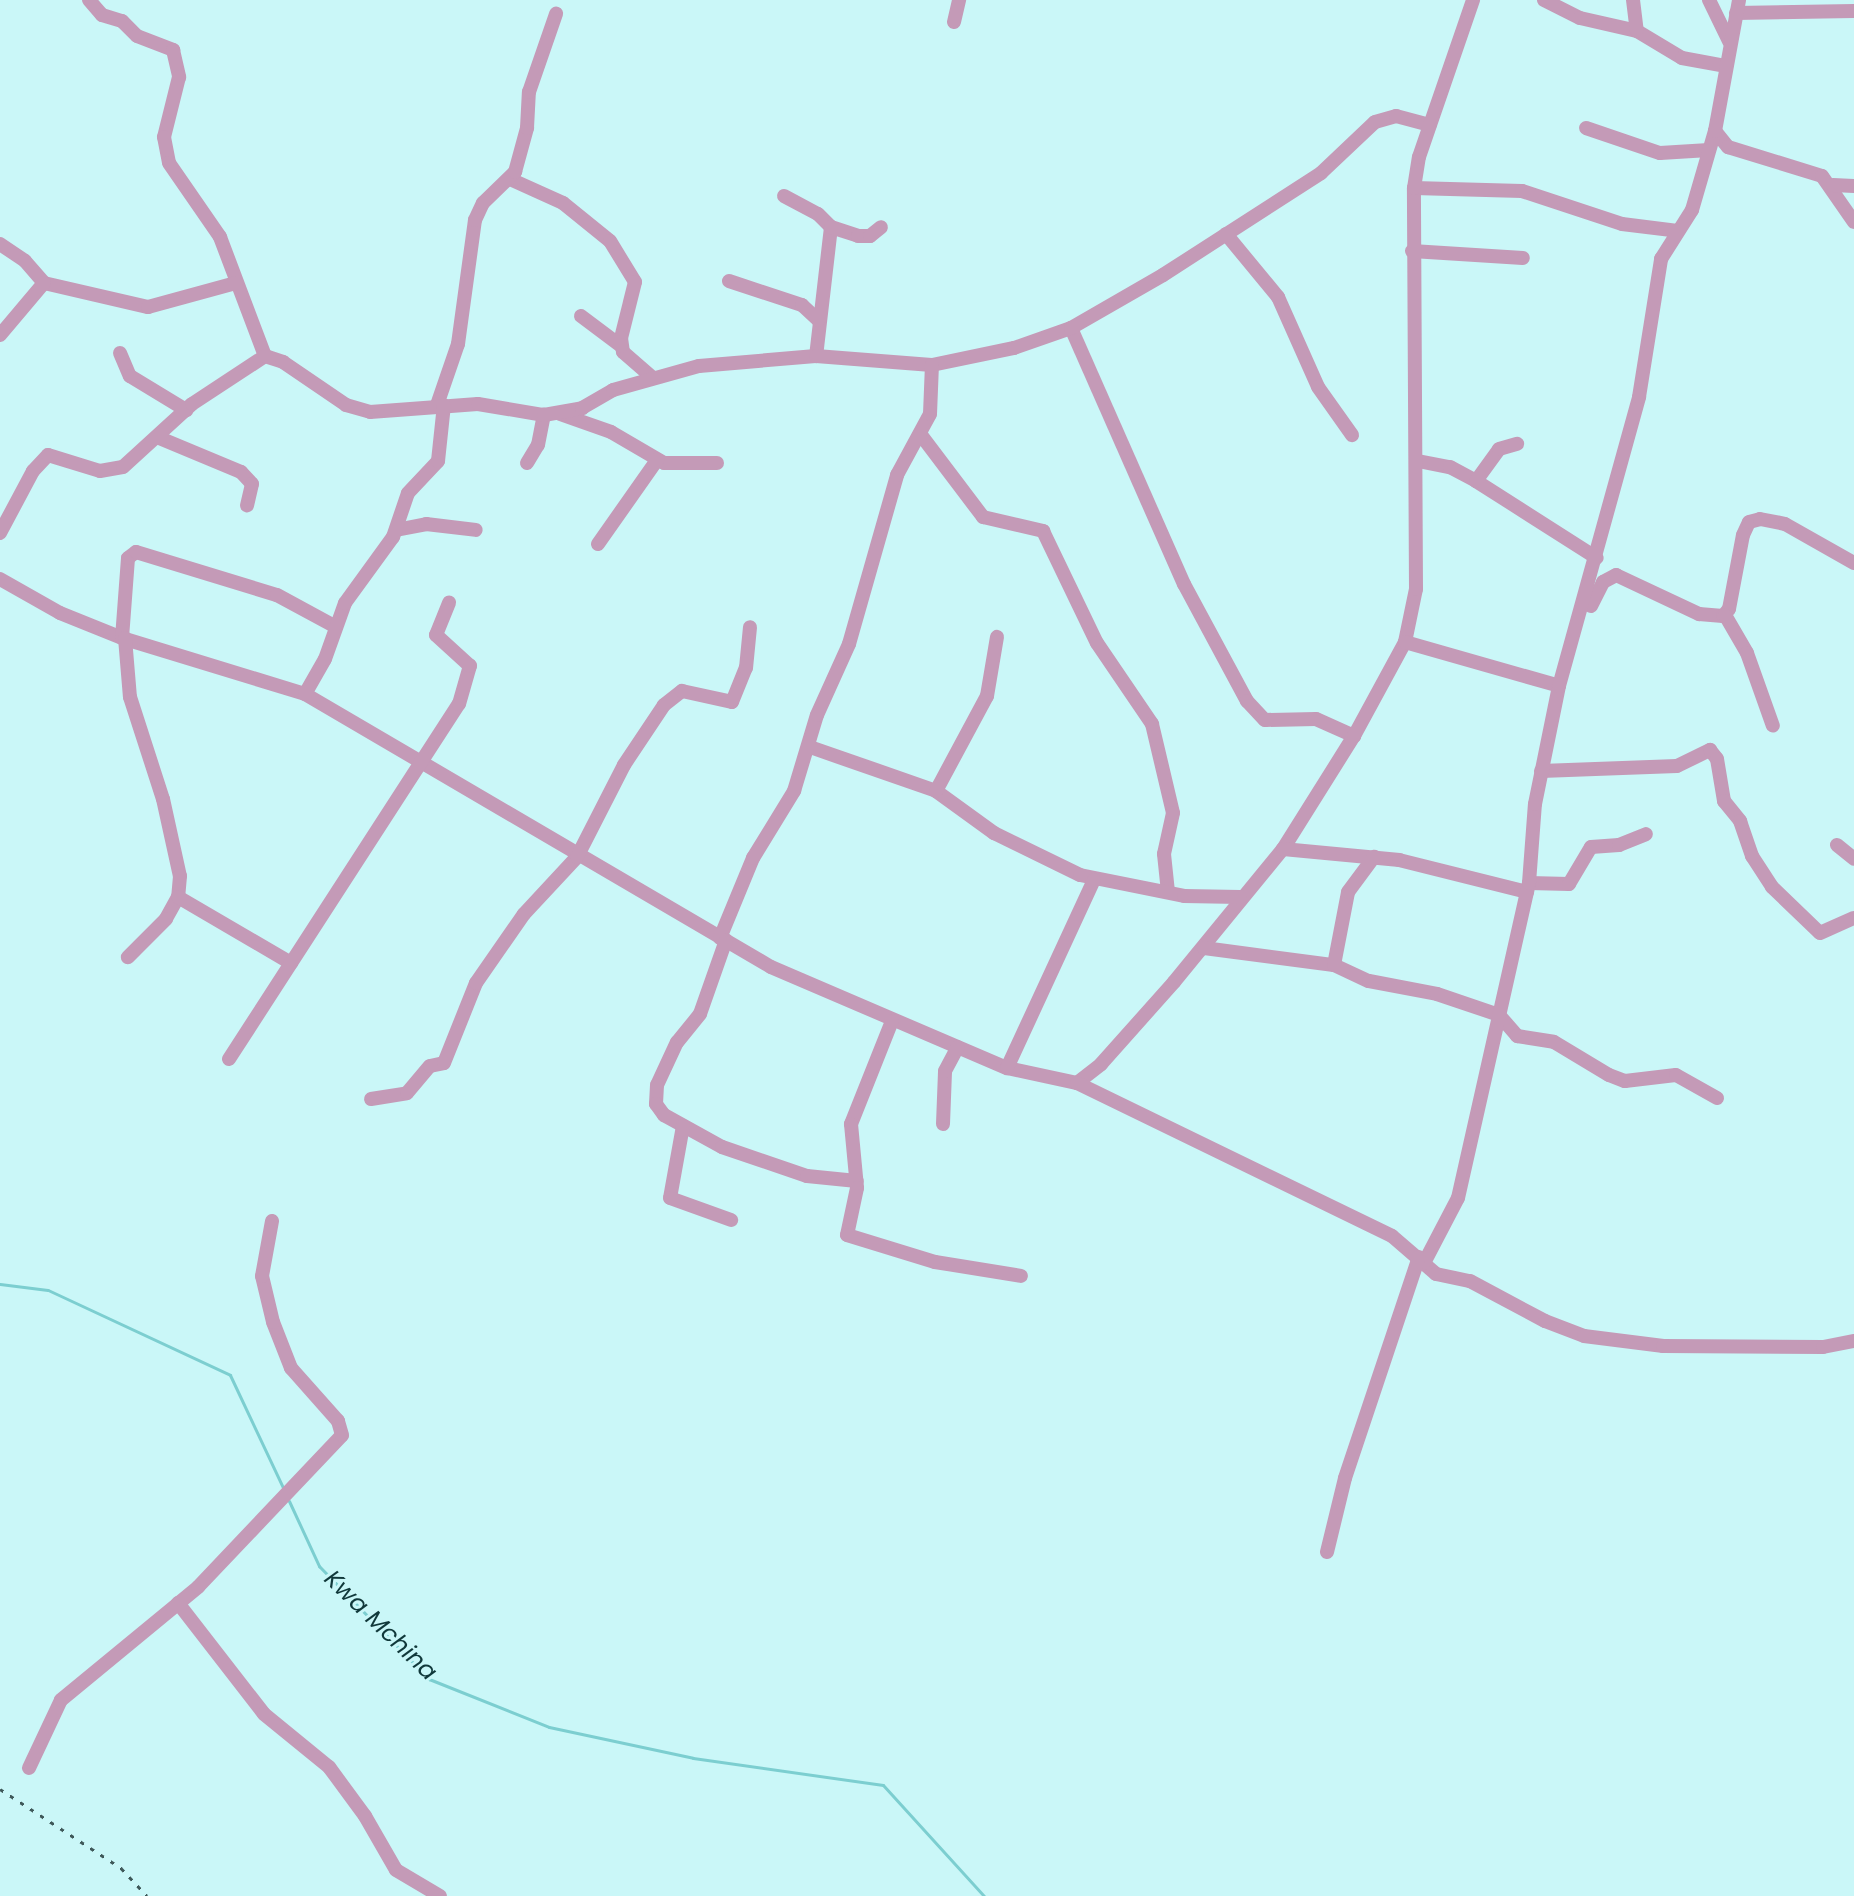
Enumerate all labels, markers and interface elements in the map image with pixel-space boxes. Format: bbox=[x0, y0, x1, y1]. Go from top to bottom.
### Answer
water label: Kwa Mchina bbox=[319, 1564, 443, 1686]

